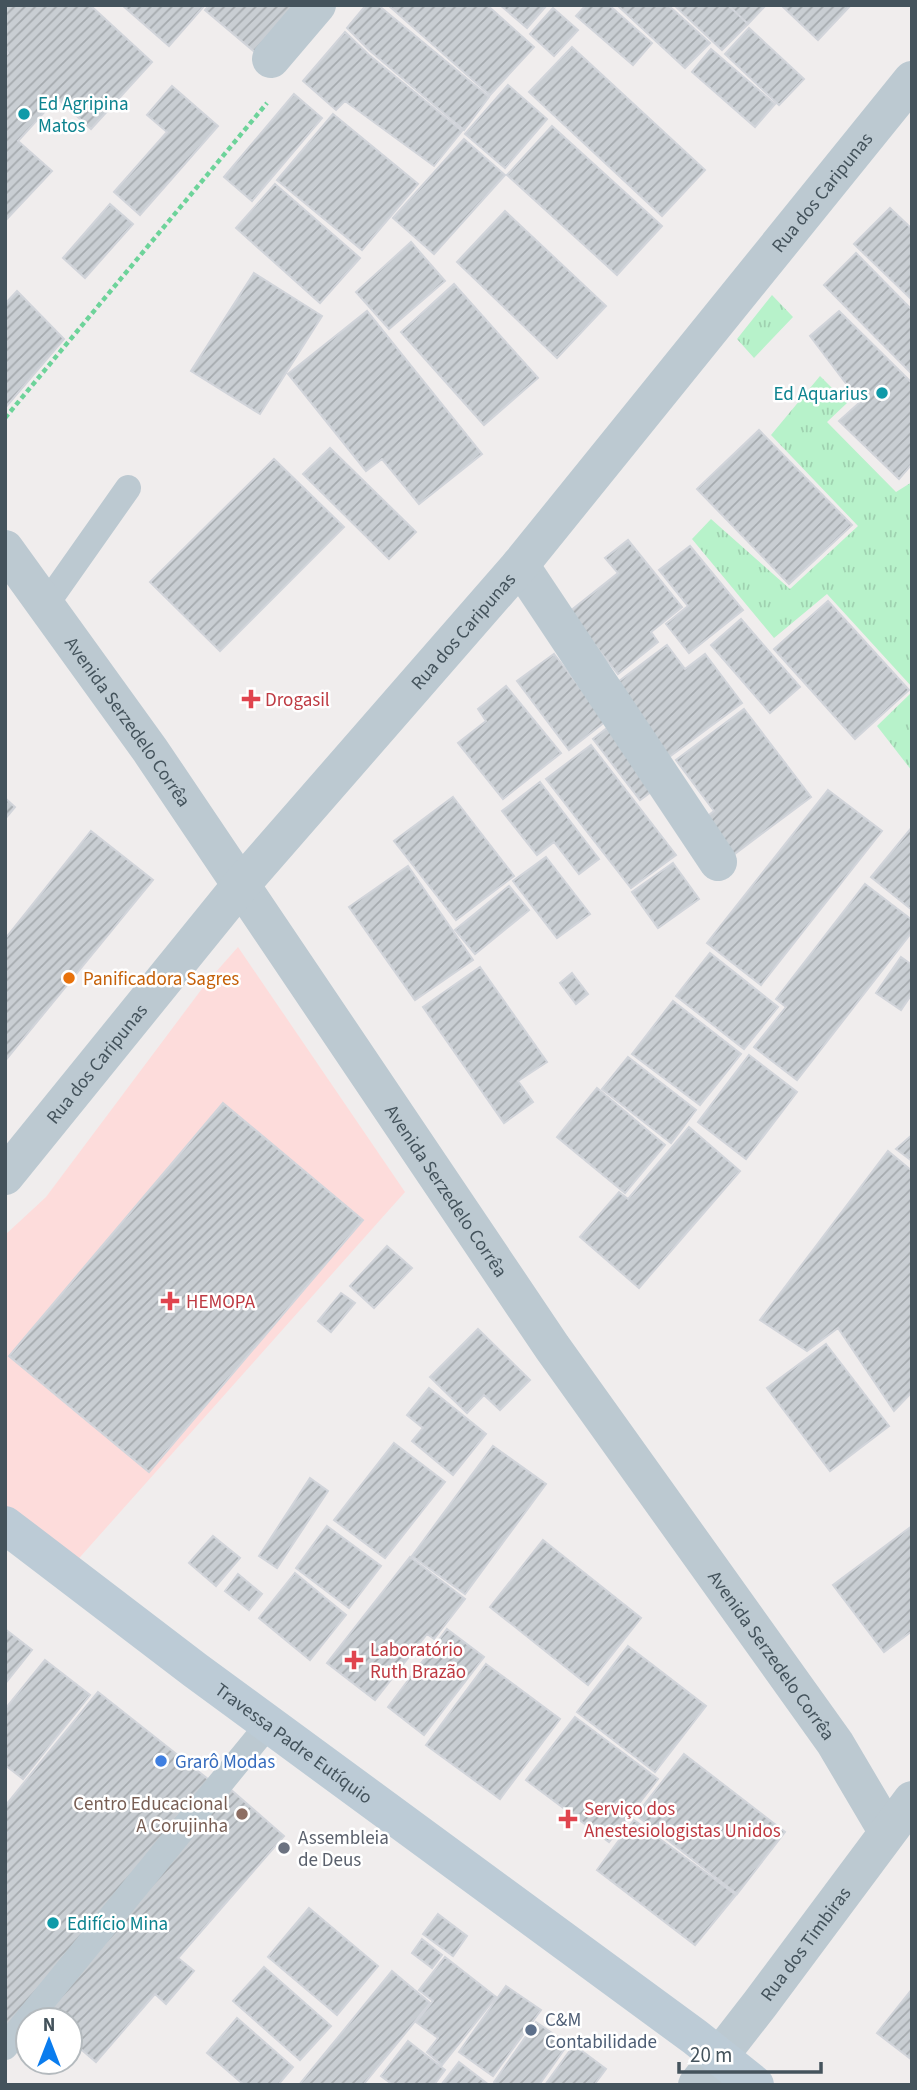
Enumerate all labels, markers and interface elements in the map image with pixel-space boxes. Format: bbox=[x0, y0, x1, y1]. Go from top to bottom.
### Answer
place label: Ed Agripina Matos bbox=[38, 91, 129, 140]
marker: Ed Agripina Matos bbox=[16, 106, 32, 122]
street label: Rua dos Caripunas bbox=[766, 127, 880, 259]
place label: Ed Aquarius bbox=[773, 381, 868, 408]
marker: Ed Aquarius bbox=[874, 385, 890, 401]
street label: Rua dos Caripunas bbox=[405, 567, 523, 696]
street label: Avenida Serzedelo Corrêa bbox=[58, 632, 197, 813]
place label: Drogasil bbox=[265, 687, 330, 714]
marker: Drogasil bbox=[243, 691, 259, 707]
place label: Panificadora Sagres bbox=[83, 966, 239, 993]
marker: Panificadora Sagres bbox=[61, 970, 77, 986]
street label: Rua dos Caripunas bbox=[40, 998, 154, 1130]
street label: Avenida Serzedelo Corrêa bbox=[378, 1100, 513, 1283]
place label: HEMOPA bbox=[186, 1289, 256, 1316]
marker: HEMOPA bbox=[160, 1291, 180, 1311]
street label: Avenida Serzedelo Corrêa bbox=[701, 1565, 841, 1746]
place label: Laboratório Ruth Brazão bbox=[370, 1637, 466, 1686]
marker: Laboratório Ruth Brazão bbox=[344, 1650, 364, 1670]
street label: Travessa Padre Eutíquio bbox=[209, 1677, 378, 1811]
place label: Grarô Modas bbox=[175, 1749, 275, 1776]
marker: Grarô Modas bbox=[153, 1753, 169, 1769]
place label: Centro Educacional A Corujinha bbox=[73, 1791, 228, 1840]
place label: Serviço dos Anestesiologistas Unidos bbox=[584, 1796, 781, 1845]
marker: Centro Educacional A Corujinha bbox=[234, 1806, 250, 1822]
marker: Serviço dos Anestesiologistas Unidos bbox=[558, 1809, 578, 1829]
place label: Assembleia de Deus bbox=[298, 1825, 389, 1874]
marker: Assembleia de Deus bbox=[276, 1840, 292, 1856]
street label: Rua dos Timbiras bbox=[755, 1882, 858, 2007]
place label: Edifício Mina bbox=[67, 1911, 168, 1938]
marker: Edifício Mina bbox=[45, 1915, 61, 1931]
north arrow bbox=[14, 2006, 84, 2076]
place label: C&M Contabilidade bbox=[545, 2007, 657, 2056]
text: N bbox=[43, 2012, 55, 2039]
marker: C&M Contabilidade bbox=[523, 2022, 539, 2038]
scale bar bbox=[679, 2030, 821, 2074]
text: 20 m bbox=[690, 2040, 732, 2070]

